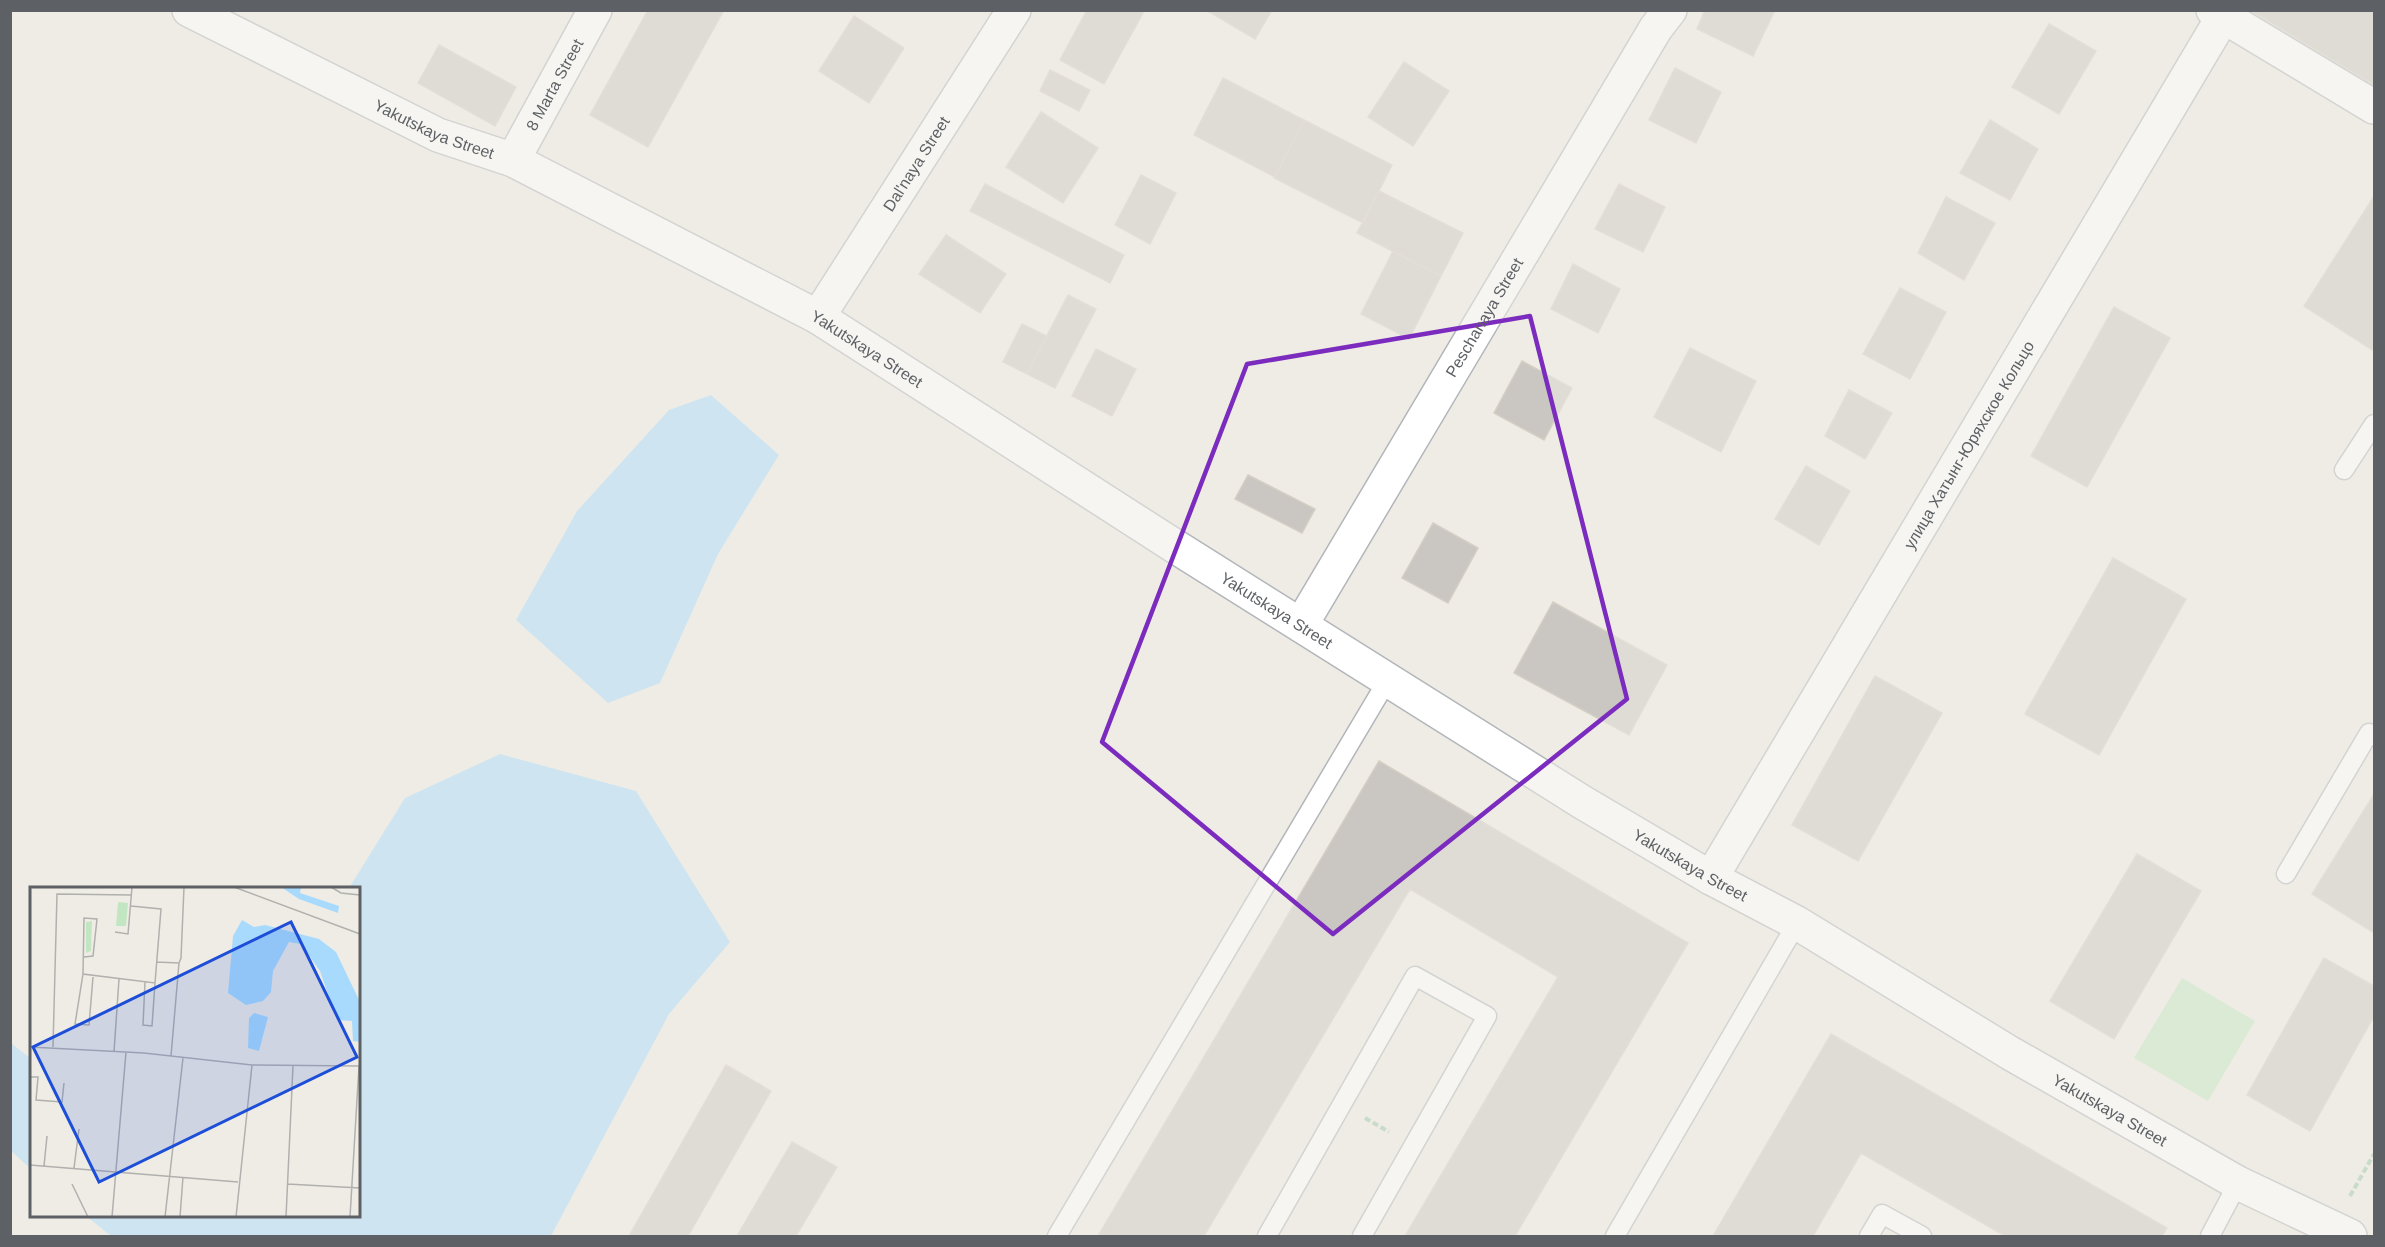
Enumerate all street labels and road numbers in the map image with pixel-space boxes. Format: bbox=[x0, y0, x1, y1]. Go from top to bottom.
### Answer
street label: 8 Marta Street bbox=[523, 36, 587, 133]
street label: Yakutskaya Street bbox=[371, 96, 497, 162]
street label: Dal'naya Street bbox=[880, 113, 953, 214]
street label: Peschanaya Street bbox=[1443, 255, 1527, 380]
street label: Yakutskaya Street bbox=[808, 307, 926, 391]
street label: улица Хатынг-Юряхское Кольцо bbox=[1901, 338, 2037, 552]
street label: Yakutskaya Street bbox=[1217, 569, 1336, 652]
street label: Yakutskaya Street bbox=[1630, 826, 1751, 905]
street label: Yakutskaya Street bbox=[2050, 1071, 2170, 1150]

